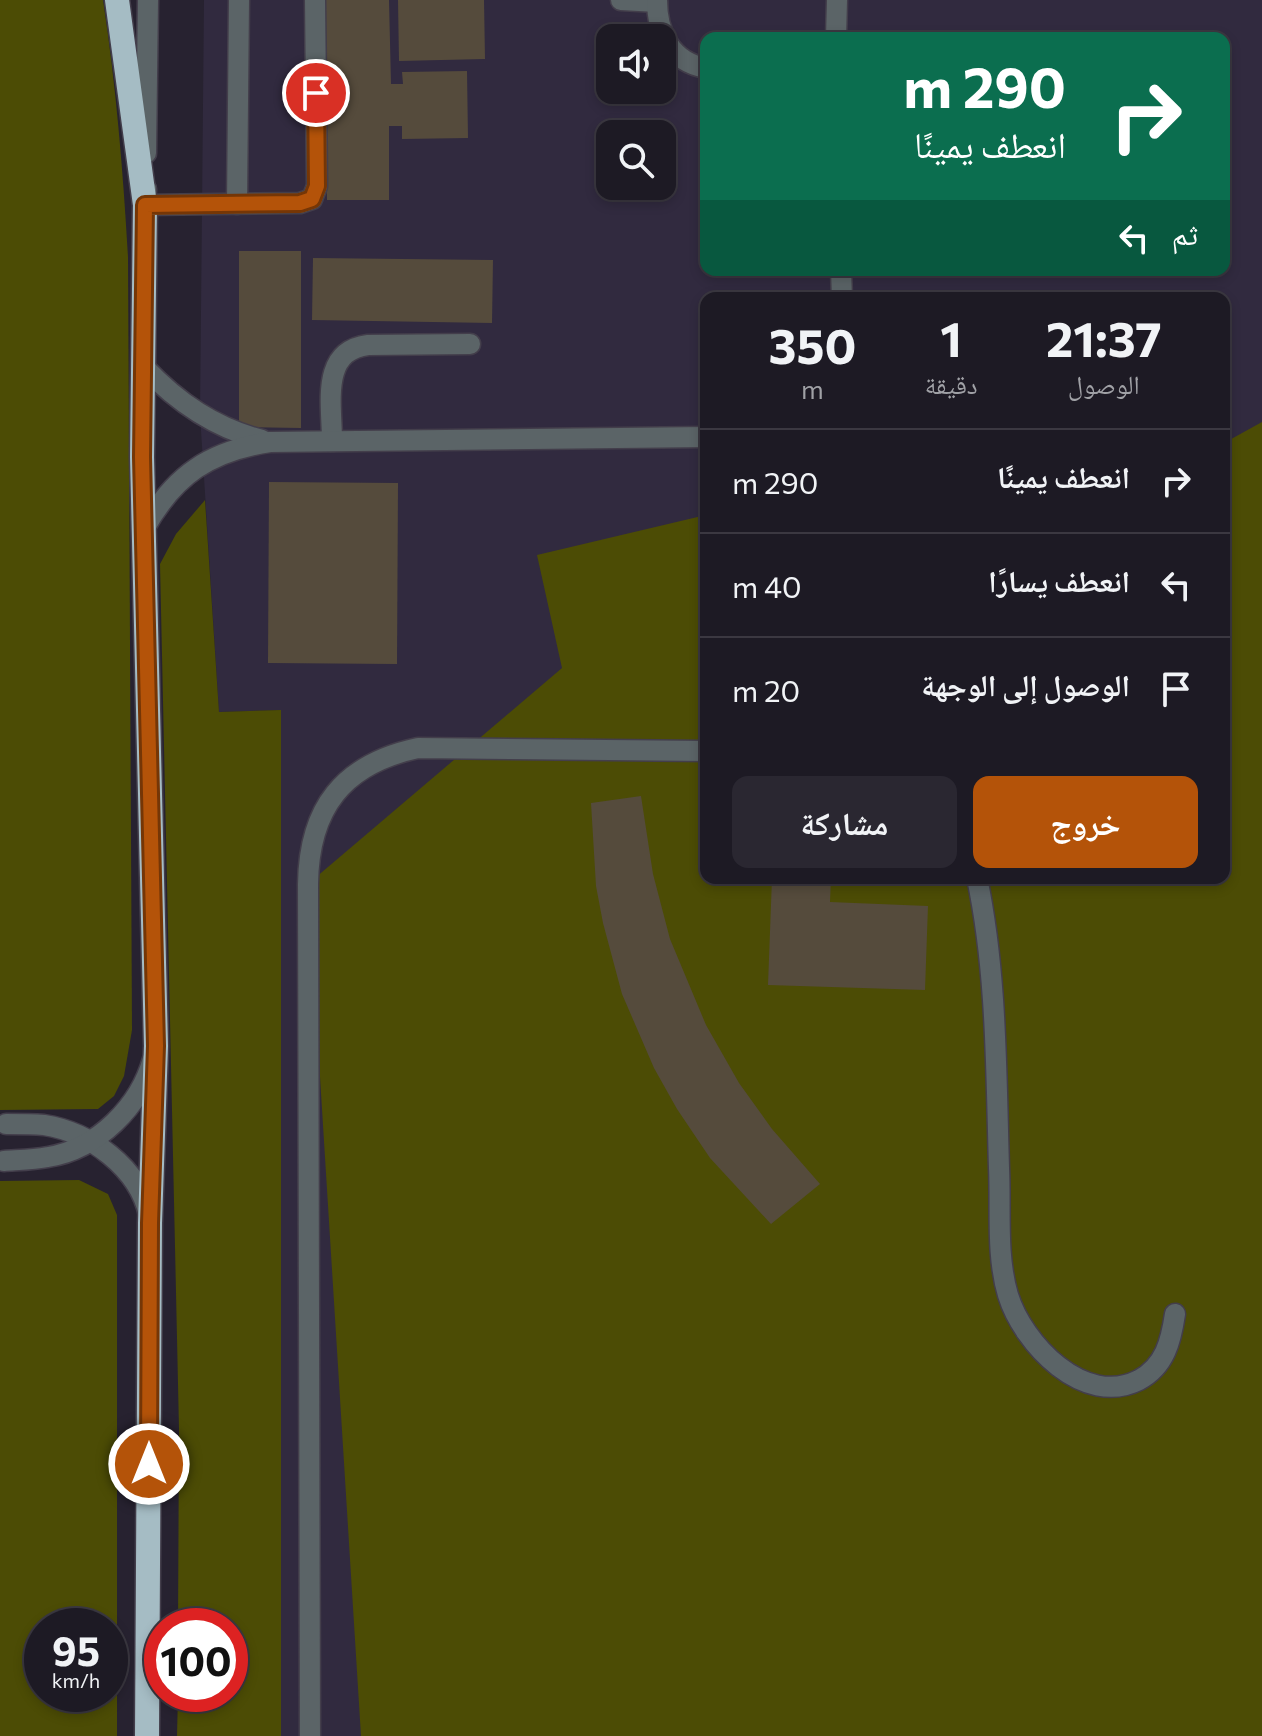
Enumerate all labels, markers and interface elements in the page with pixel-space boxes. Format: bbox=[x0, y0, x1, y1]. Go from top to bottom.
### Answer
map controls bbox=[596, 24, 676, 200]
button: sound bbox=[596, 24, 676, 104]
text: 290 m bbox=[903, 51, 1066, 120]
pin bbox=[282, 59, 350, 127]
icon: right bbox=[1094, 64, 1198, 168]
icon: arrive bbox=[294, 71, 338, 115]
button: search bbox=[596, 120, 676, 200]
text: انعطف يمينًا bbox=[914, 121, 1066, 165]
text: ثم bbox=[1172, 214, 1198, 251]
icon: left bbox=[1112, 216, 1156, 260]
text: 1 bbox=[940, 308, 962, 367]
text: 21:37 bbox=[1046, 308, 1162, 367]
text: 350 bbox=[768, 315, 856, 374]
text: دقيقة bbox=[925, 368, 978, 399]
text: الوصول bbox=[1068, 368, 1140, 399]
text: m bbox=[801, 373, 824, 404]
text: انعطف يمينًا bbox=[997, 457, 1130, 494]
icon: right bbox=[1154, 459, 1198, 503]
text: 290 m bbox=[732, 463, 818, 500]
text: انعطف يسارًا bbox=[988, 561, 1130, 598]
icon: left bbox=[1154, 563, 1198, 607]
text: 40 m bbox=[732, 567, 802, 604]
text: الوصول إلى الوجهة bbox=[921, 665, 1130, 702]
icon: arrive bbox=[1154, 667, 1198, 711]
text: 20 m bbox=[732, 671, 800, 708]
button: مشاركة bbox=[732, 776, 957, 868]
button: خروج bbox=[973, 776, 1198, 868]
position arrow bbox=[107, 1422, 191, 1506]
speed limit sign: 100 bbox=[144, 1608, 248, 1712]
text: 95 bbox=[52, 1625, 100, 1674]
text: km/h bbox=[52, 1668, 100, 1692]

